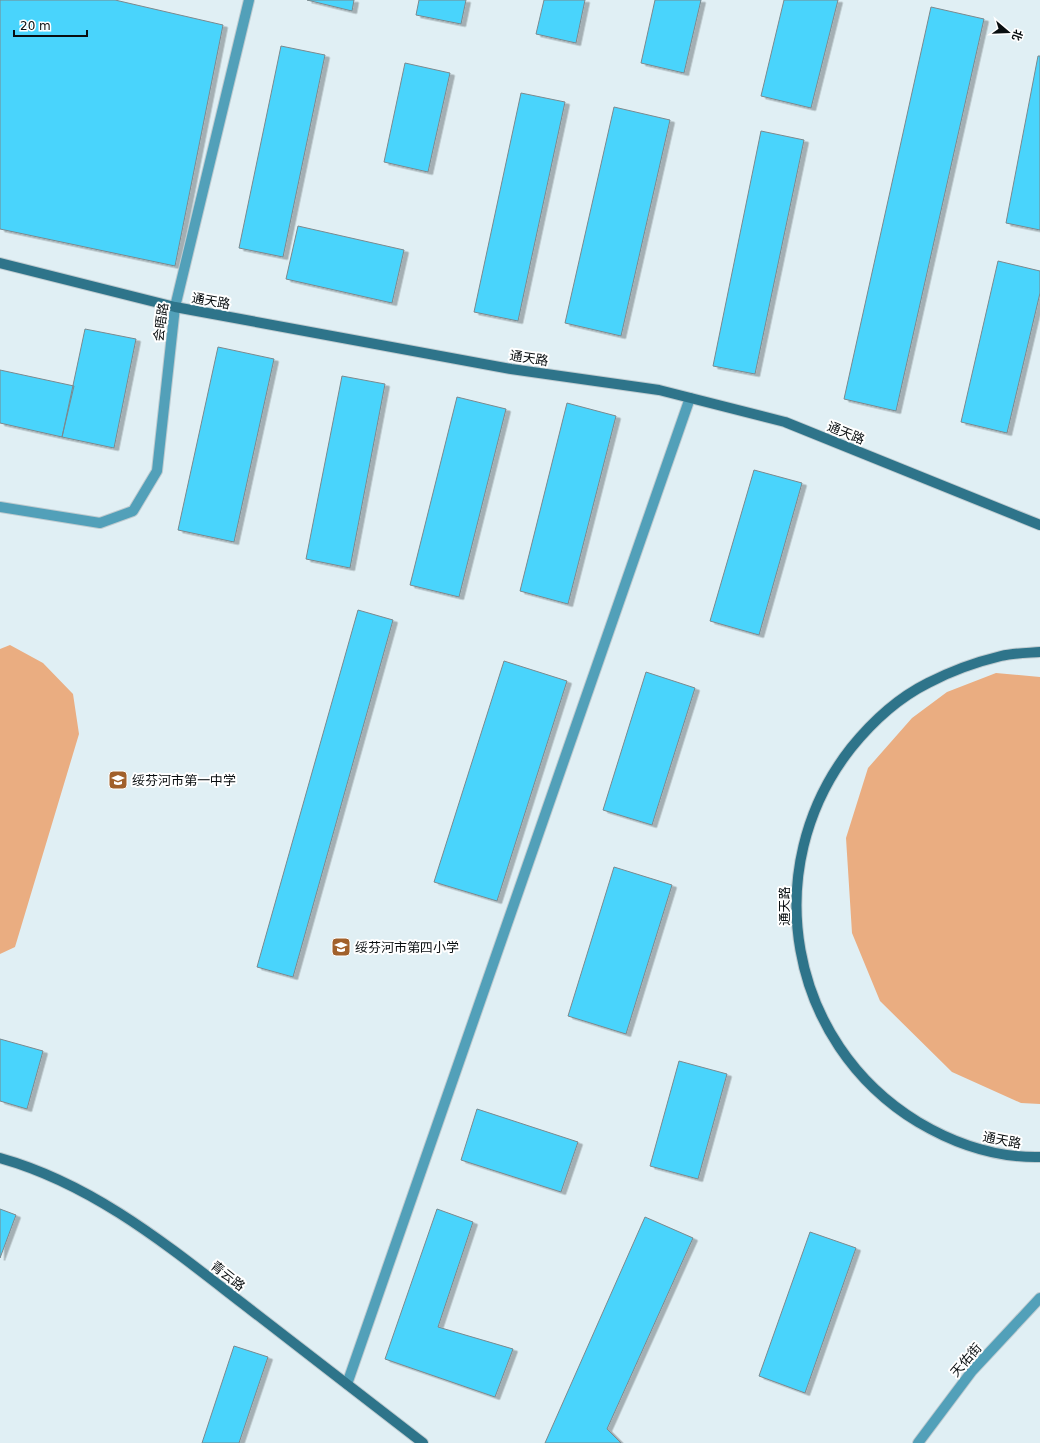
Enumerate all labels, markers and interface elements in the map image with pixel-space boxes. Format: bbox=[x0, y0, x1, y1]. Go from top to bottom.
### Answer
scale bar bbox=[14, 12, 87, 38]
north arrow bbox=[988, 12, 1028, 52]
text: 20 m bbox=[20, 19, 51, 33]
text: 北 bbox=[1009, 28, 1025, 42]
street label: 通天路 bbox=[190, 290, 232, 312]
street label: 会晤路 bbox=[151, 302, 171, 342]
street label: 通天路 bbox=[509, 348, 549, 368]
street label: 通天路 bbox=[825, 419, 867, 447]
school or university icon: 绥芬河市第一中学 bbox=[107, 769, 129, 791]
place label: 绥芬河市第一中学 bbox=[132, 773, 236, 788]
street label: 通天路 bbox=[777, 886, 792, 926]
school or university icon: 绥芬河市第四小学 bbox=[330, 936, 352, 958]
place label: 绥芬河市第四小学 bbox=[355, 940, 459, 955]
street label: 通天路 bbox=[981, 1129, 1023, 1151]
street label: 青云路 bbox=[208, 1258, 248, 1294]
street label: 天佑街 bbox=[948, 1340, 984, 1380]

